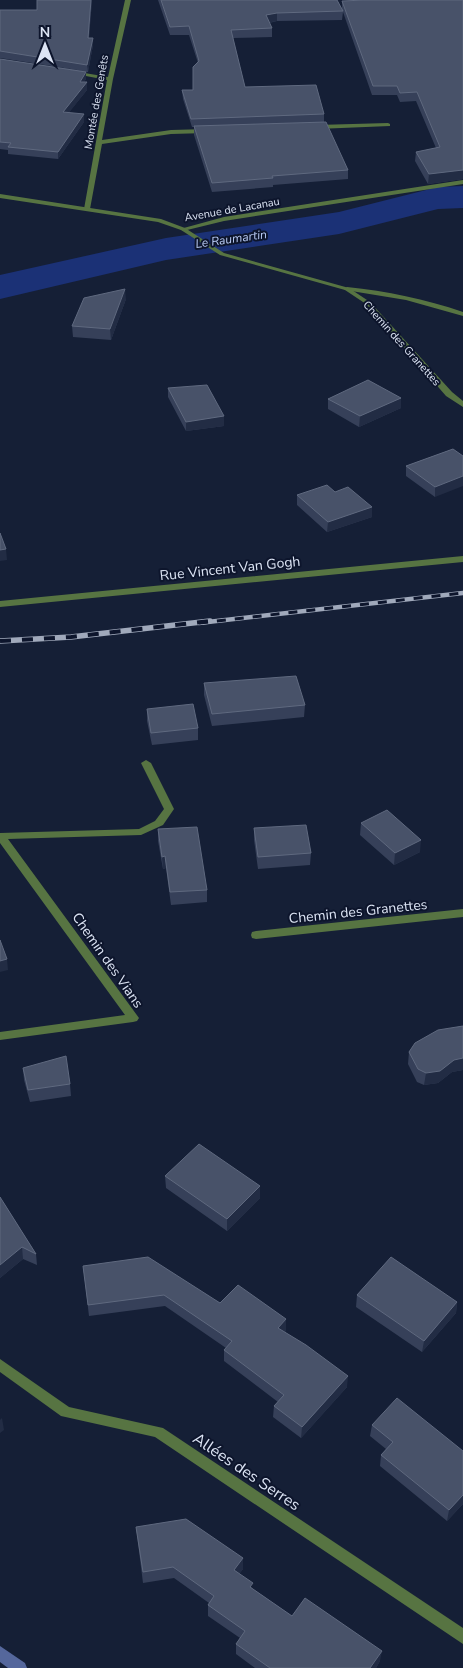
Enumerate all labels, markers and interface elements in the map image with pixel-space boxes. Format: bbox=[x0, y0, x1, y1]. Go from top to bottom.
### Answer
north arrow bbox=[20, 20, 70, 70]
text: N bbox=[40, 23, 50, 42]
street label: Montée des Genêts bbox=[81, 54, 112, 150]
street label: Avenue de Lacanau bbox=[183, 194, 281, 225]
water label: Le Raumartin bbox=[194, 226, 268, 252]
street label: Chemin des Granettes bbox=[359, 298, 444, 389]
street label: Rue Vincent Van Gogh bbox=[159, 552, 301, 585]
street label: Chemin des Granettes bbox=[288, 895, 429, 928]
street label: Chemin des Vians bbox=[68, 909, 148, 1012]
street label: Allées des Serres bbox=[188, 1428, 305, 1516]

